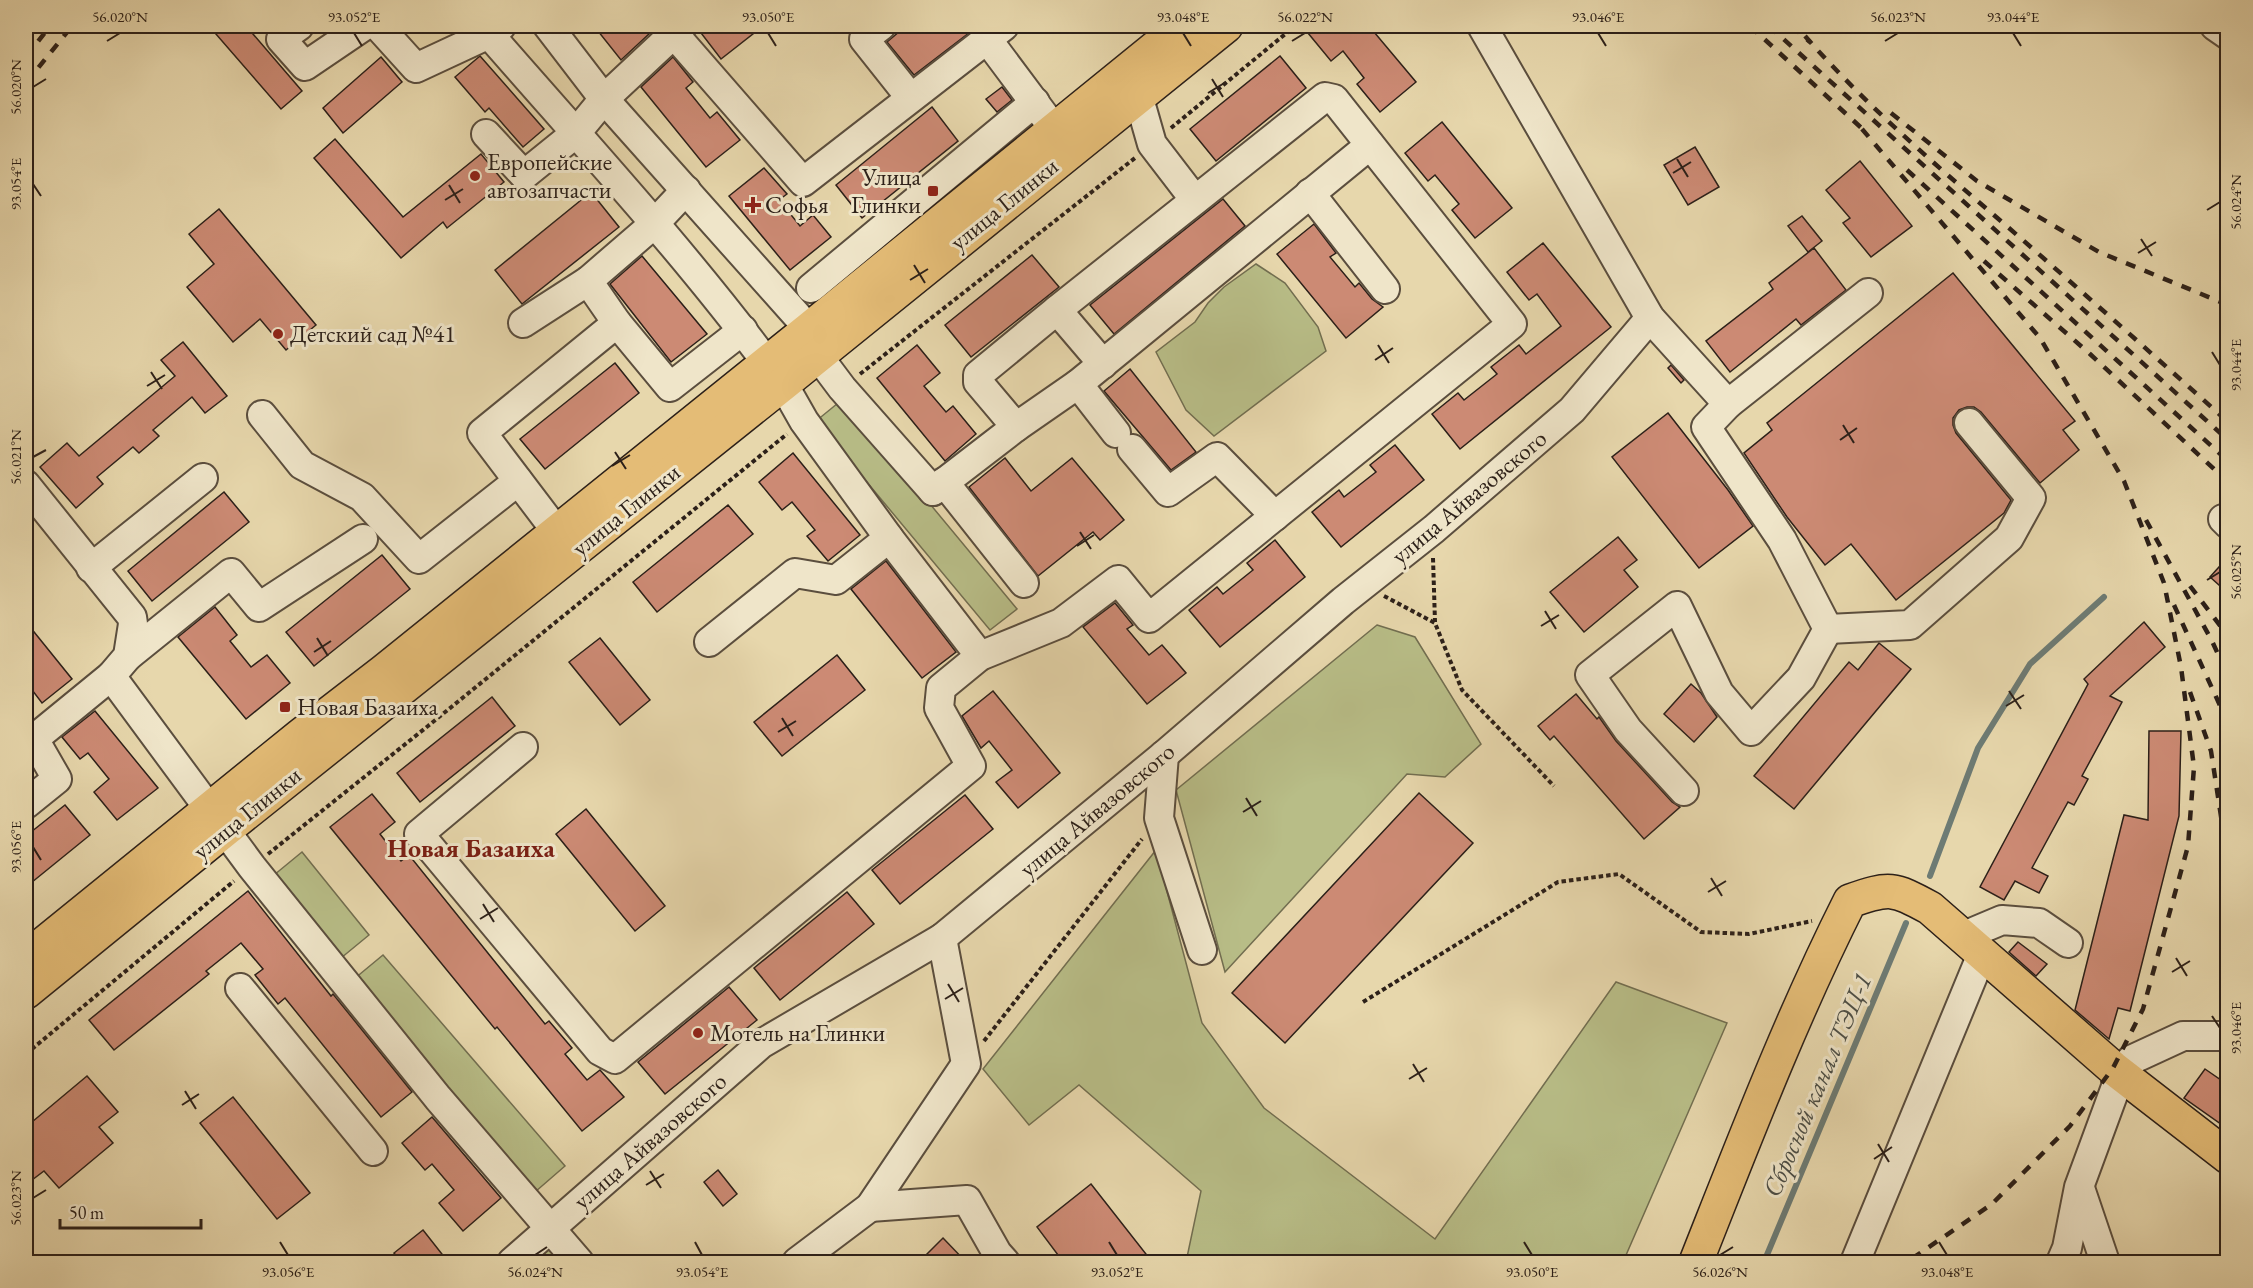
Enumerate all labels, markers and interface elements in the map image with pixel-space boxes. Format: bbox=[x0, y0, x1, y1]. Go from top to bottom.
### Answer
text: 56.020°N bbox=[92, 7, 148, 26]
text: 93.052°E bbox=[328, 7, 381, 26]
text: 93.050°E bbox=[742, 7, 795, 26]
text: 93.048°E bbox=[1157, 7, 1210, 26]
text: 56.022°N bbox=[1277, 7, 1333, 26]
text: 93.046°E bbox=[1572, 7, 1625, 26]
text: 56.023°N bbox=[1870, 7, 1926, 26]
text: 93.044°E bbox=[1987, 7, 2040, 26]
text: 56.020°N bbox=[6, 59, 25, 115]
place label: Европейские автозапчасти bbox=[487, 146, 612, 205]
street label: улица Глинки bbox=[943, 150, 1064, 257]
text: 93.054°E bbox=[6, 157, 25, 210]
place label: Улица Глинки bbox=[851, 161, 921, 220]
marker: Европейские автозапчасти bbox=[468, 169, 482, 183]
text: 56.024°N bbox=[2226, 174, 2245, 230]
marker: Улица Глинки bbox=[926, 184, 940, 198]
place label: Софья bbox=[765, 189, 829, 220]
marker: Софья bbox=[746, 198, 760, 212]
place label: Детский сад №41 bbox=[290, 318, 456, 349]
marker: Детский сад №41 bbox=[271, 327, 285, 341]
text: 93.044°E bbox=[2226, 338, 2245, 391]
street label: улица Айвазовского bbox=[1385, 422, 1553, 571]
text: 56.021°N bbox=[6, 429, 25, 485]
street label: улица Глинки bbox=[565, 456, 686, 563]
text: 56.025°N bbox=[2226, 544, 2245, 600]
place label: Новая Базаиха bbox=[297, 691, 438, 722]
marker: Новая Базаиха bbox=[278, 700, 292, 714]
street label: улица Айвазовского bbox=[1013, 735, 1181, 884]
street label: улица Глинки bbox=[186, 759, 307, 866]
text: 93.056°E bbox=[6, 820, 25, 873]
district label: Новая Базаиха bbox=[387, 831, 555, 865]
water label: Сбросной канал ТЭЦ-1 bbox=[1755, 968, 1879, 1202]
text: 93.046°E bbox=[2226, 1001, 2245, 1054]
place label: Мотель на Глинки bbox=[710, 1017, 885, 1048]
marker: Мотель на Глинки bbox=[691, 1026, 705, 1040]
street label: улица Айвазовского bbox=[566, 1065, 733, 1216]
text: 56.023°N bbox=[6, 1170, 25, 1226]
scale bar bbox=[60, 1192, 201, 1230]
text: 50 m bbox=[69, 1201, 104, 1224]
text: 93.056°E bbox=[262, 1262, 315, 1281]
text: 56.024°N bbox=[507, 1262, 563, 1281]
text: 93.054°E bbox=[676, 1262, 729, 1281]
text: 93.052°E bbox=[1091, 1262, 1144, 1281]
text: 93.050°E bbox=[1506, 1262, 1559, 1281]
text: 56.026°N bbox=[1692, 1262, 1748, 1281]
text: 93.048°E bbox=[1921, 1262, 1974, 1281]

